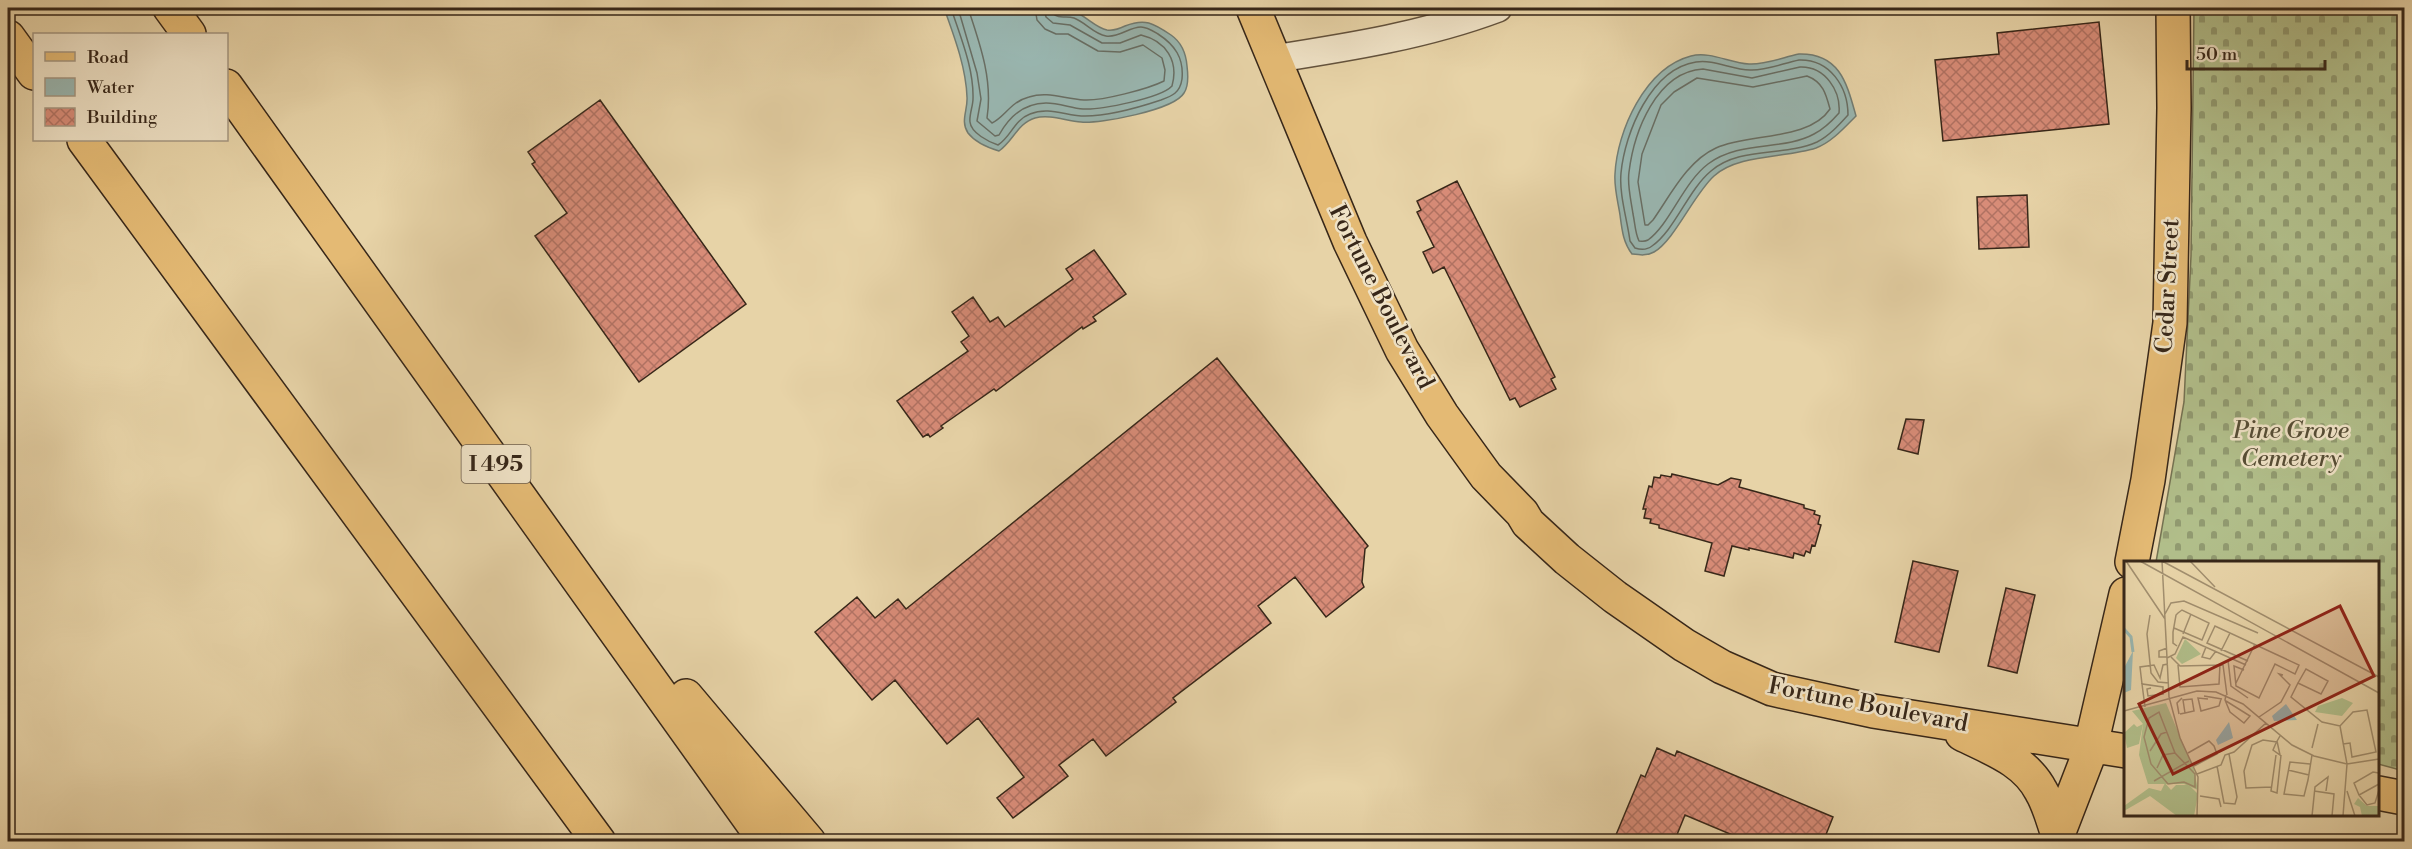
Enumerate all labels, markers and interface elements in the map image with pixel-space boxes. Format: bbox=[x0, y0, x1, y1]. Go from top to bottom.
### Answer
legend bbox=[33, 33, 228, 141]
scale bar bbox=[2187, 33, 2325, 71]
text: 50 m bbox=[2196, 43, 2238, 66]
text: Road bbox=[87, 46, 130, 69]
text: Water bbox=[86, 76, 135, 99]
text: Building bbox=[86, 106, 158, 129]
street label: Fortune Boulevard bbox=[1322, 200, 1441, 395]
street label: Cedar Street bbox=[2149, 217, 2187, 354]
park label: Pine Grove Cemetery bbox=[2232, 416, 2349, 474]
road number: I 495 bbox=[462, 445, 530, 483]
inset map bbox=[2124, 561, 2379, 816]
street label: Fortune Boulevard bbox=[1765, 671, 1971, 739]

